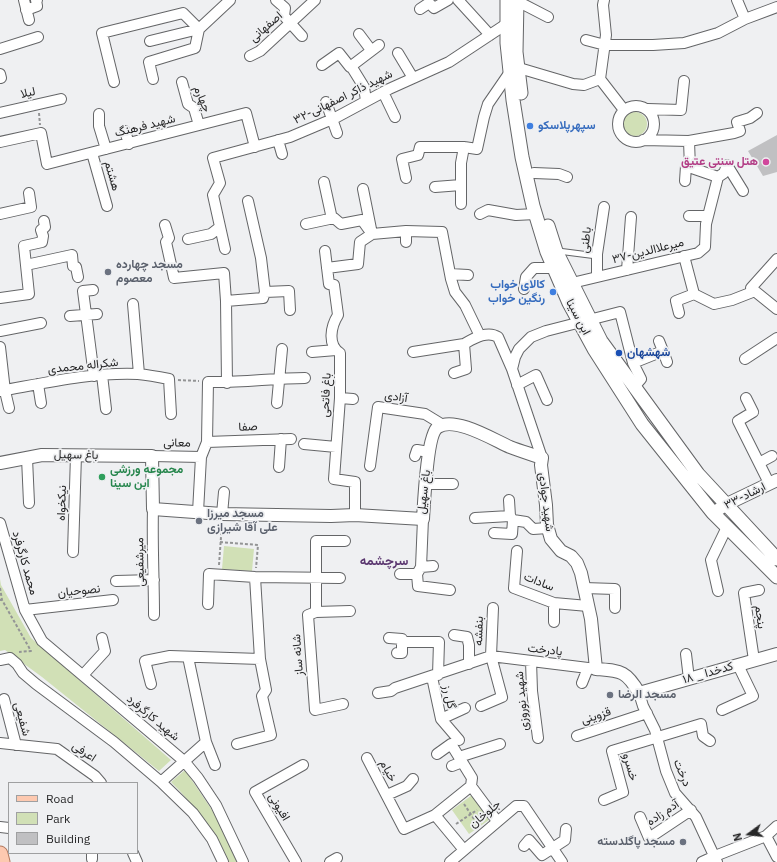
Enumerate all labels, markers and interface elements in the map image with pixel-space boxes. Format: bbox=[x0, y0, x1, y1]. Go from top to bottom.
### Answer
street label: اصفهانی bbox=[247, 9, 285, 45]
street label: ۳۲-شهید ذاکر اصفهانی bbox=[291, 67, 395, 127]
street label: لیلا bbox=[19, 84, 37, 102]
street label: چهارم bbox=[190, 84, 214, 114]
street label: شهید فرهنگ bbox=[113, 112, 177, 140]
place label: سپهرپلاسکو bbox=[538, 119, 596, 133]
marker: سپهرپلاسکو bbox=[525, 121, 535, 131]
place label: هتل سنتی عتیق bbox=[681, 155, 758, 169]
marker: هتل سنتی عتیق bbox=[761, 157, 771, 167]
street label: هشتم bbox=[101, 159, 123, 193]
street label: باطنی bbox=[577, 226, 595, 254]
street label: ۳۷-میرعلاالدین bbox=[611, 235, 685, 267]
place label: مسجد چهارده معصوم bbox=[116, 258, 183, 286]
marker: مسجد چهارده معصوم bbox=[103, 267, 113, 277]
place label: کالای خواب رنگین خواب bbox=[488, 278, 545, 306]
marker: کالای خواب رنگین خواب bbox=[548, 287, 558, 297]
street label: ابن سینا bbox=[563, 296, 593, 338]
place label: شهشهان bbox=[627, 346, 670, 360]
marker: شهشهان bbox=[614, 348, 624, 358]
street label: شکراله محمدی bbox=[47, 355, 119, 377]
street label: باغ فاتحی bbox=[318, 372, 334, 418]
street label: آزادی bbox=[384, 388, 408, 406]
street label: صفا bbox=[238, 419, 258, 435]
street label: معانی bbox=[163, 436, 191, 450]
street label: باغ سهیل bbox=[54, 447, 98, 463]
place label: مجموعه ورزشی ابن سینا bbox=[110, 463, 183, 491]
street label: باغ سهیل bbox=[414, 469, 434, 515]
marker: مجموعه ورزشی ابن سینا bbox=[97, 472, 107, 482]
street label: شهید جوادی bbox=[535, 472, 557, 532]
street label: ۳۳-ارشاد bbox=[722, 479, 768, 513]
street label: نیکخواه bbox=[54, 485, 70, 521]
place label: مسجد میرزا علی آقا شیرازی bbox=[207, 507, 278, 535]
marker: مسجد میرزا علی آقا شیرازی bbox=[194, 516, 204, 526]
street label: محمد کارگرفرد bbox=[9, 529, 41, 597]
street label: میرشفیعی bbox=[132, 537, 148, 587]
district label: سرچشمه bbox=[360, 553, 408, 569]
street label: سادات bbox=[522, 569, 556, 595]
street label: نصوحیان bbox=[57, 582, 101, 600]
street label: پنجم bbox=[751, 604, 769, 630]
street label: بنفشه bbox=[471, 616, 487, 646]
street label: شانه ساز bbox=[289, 634, 307, 676]
street label: پادرخت bbox=[527, 641, 563, 659]
street label: ۱۸ _ کدخدا bbox=[681, 659, 735, 687]
street label: شهید نوروزی bbox=[512, 671, 532, 731]
street label: گل رز bbox=[439, 684, 459, 710]
place label: مسجد الرضا bbox=[618, 688, 676, 702]
marker: مسجد الرضا bbox=[605, 690, 615, 700]
street label: شهید کارگرفرد bbox=[124, 692, 182, 744]
street label: شفیعی bbox=[11, 701, 33, 737]
street label: قزوینی bbox=[579, 704, 613, 728]
street label: اعرفی bbox=[69, 739, 99, 765]
street label: خسرو bbox=[619, 752, 641, 782]
street label: درخت bbox=[670, 757, 694, 789]
street label: خیام bbox=[376, 758, 400, 784]
legend bbox=[8, 782, 138, 854]
text: Road bbox=[46, 791, 74, 806]
street label: افیونی bbox=[265, 791, 293, 823]
street label: جلوخان bbox=[466, 797, 504, 831]
street label: آدم زاده bbox=[644, 797, 682, 829]
text: Park bbox=[46, 811, 70, 826]
north arrow bbox=[729, 814, 769, 854]
text: Building bbox=[46, 831, 90, 846]
text: N bbox=[730, 831, 745, 843]
place label: مسجد پاگلدسته bbox=[597, 835, 675, 849]
marker: مسجد پاگلدسته bbox=[678, 837, 688, 847]

